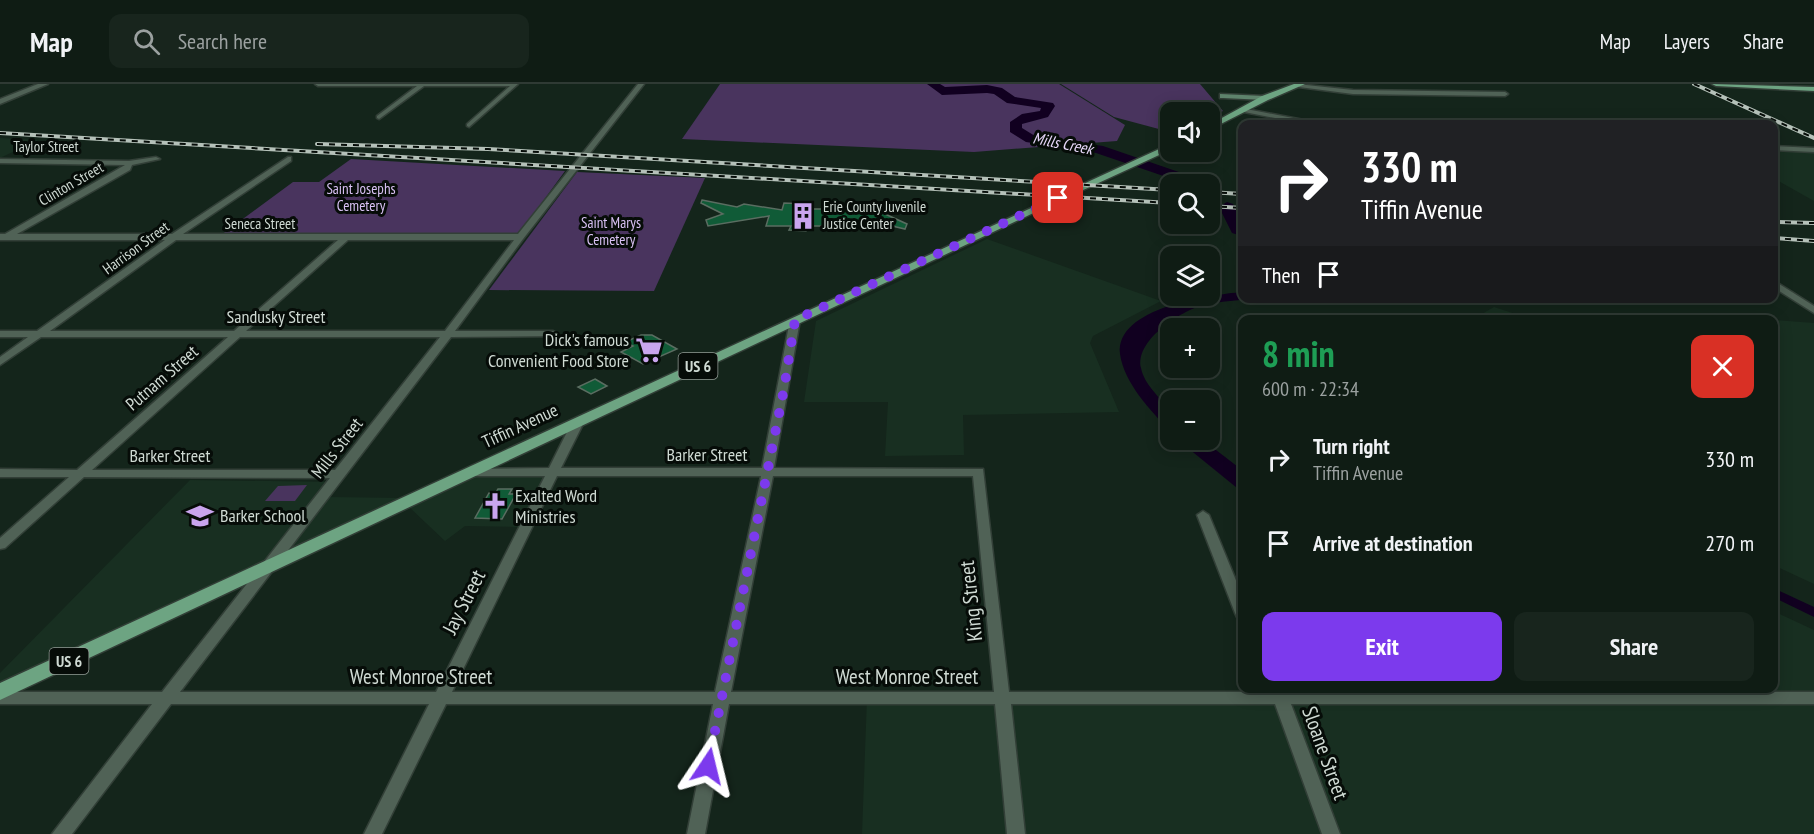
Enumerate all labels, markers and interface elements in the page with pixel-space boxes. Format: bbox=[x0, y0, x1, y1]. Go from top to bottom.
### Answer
search box bbox=[109, 14, 529, 68]
text: Map bbox=[30, 23, 73, 60]
icon: search bbox=[130, 25, 163, 58]
text: Search here bbox=[178, 27, 267, 55]
text: Map bbox=[1600, 28, 1631, 55]
text: Layers bbox=[1664, 28, 1710, 55]
text: Share bbox=[1743, 28, 1784, 55]
map controls bbox=[1160, 102, 1220, 450]
button: sound bbox=[1160, 102, 1220, 162]
water label: Mills Creek bbox=[1031, 127, 1096, 159]
street label: Taylor Street bbox=[13, 137, 79, 156]
text: 330 m bbox=[1361, 139, 1458, 194]
icon: right bbox=[1262, 144, 1340, 222]
street label: Clinton Street bbox=[35, 157, 106, 210]
pin bbox=[1032, 172, 1083, 223]
button: search bbox=[1160, 174, 1220, 234]
park label: Saint Josephs Cemetery bbox=[326, 179, 396, 215]
icon: arrive bbox=[1041, 181, 1074, 214]
text: Tiffin Avenue bbox=[1361, 192, 1483, 226]
place label: Erie County Juvenile Justice Center bbox=[822, 197, 926, 233]
building icon: Erie County Juvenile Justice Center bbox=[788, 201, 818, 231]
park label: Saint Marys Cemetery bbox=[581, 213, 641, 249]
street label: Seneca Street bbox=[225, 214, 295, 233]
street label: Harrison Street bbox=[99, 217, 173, 278]
button: layers bbox=[1160, 246, 1220, 306]
icon: arrive bbox=[1312, 258, 1345, 291]
text: Then bbox=[1262, 261, 1300, 289]
street label: Sandusky Street bbox=[227, 305, 325, 328]
button: + bbox=[1160, 318, 1220, 378]
place label: Dick's famous Convenient Food Store bbox=[488, 328, 629, 372]
text: 8 min bbox=[1262, 330, 1335, 377]
supermarket icon: Dick's famous Convenient Food Store bbox=[634, 335, 664, 365]
button: close bbox=[1691, 335, 1754, 398]
street label: Putnam Street bbox=[121, 340, 203, 415]
road number: US 6 bbox=[678, 353, 718, 379]
text: 600 m · 22:34 bbox=[1262, 376, 1359, 402]
button: − bbox=[1160, 390, 1220, 450]
street label: Tiffin Avenue bbox=[478, 398, 561, 453]
street label: Mills Street bbox=[306, 413, 368, 483]
text: Turn right bbox=[1313, 432, 1390, 460]
street label: Barker Street bbox=[667, 443, 747, 466]
icon: right bbox=[1262, 443, 1295, 476]
street label: Barker Street bbox=[130, 444, 210, 467]
text: 330 m bbox=[1705, 445, 1754, 473]
text: Tiffin Avenue bbox=[1313, 460, 1403, 486]
place label: Exalted Word Ministries bbox=[515, 484, 597, 528]
church icon: Exalted Word Ministries bbox=[480, 491, 510, 521]
school or university icon: Barker School bbox=[185, 501, 215, 531]
place label: Barker School bbox=[220, 504, 306, 527]
icon: arrive bbox=[1262, 527, 1295, 560]
text: Arrive at destination bbox=[1313, 529, 1473, 557]
text: 270 m bbox=[1705, 529, 1754, 557]
street label: King Street bbox=[953, 559, 988, 643]
street label: Jay Street bbox=[435, 565, 491, 639]
button: Exit bbox=[1262, 612, 1502, 681]
button: Share bbox=[1514, 612, 1754, 681]
road number: US 6 bbox=[50, 648, 88, 674]
street label: West Monroe Street bbox=[350, 663, 492, 690]
street label: West Monroe Street bbox=[836, 663, 978, 690]
street label: Sloane Street bbox=[1296, 703, 1355, 803]
position arrow bbox=[676, 734, 740, 798]

